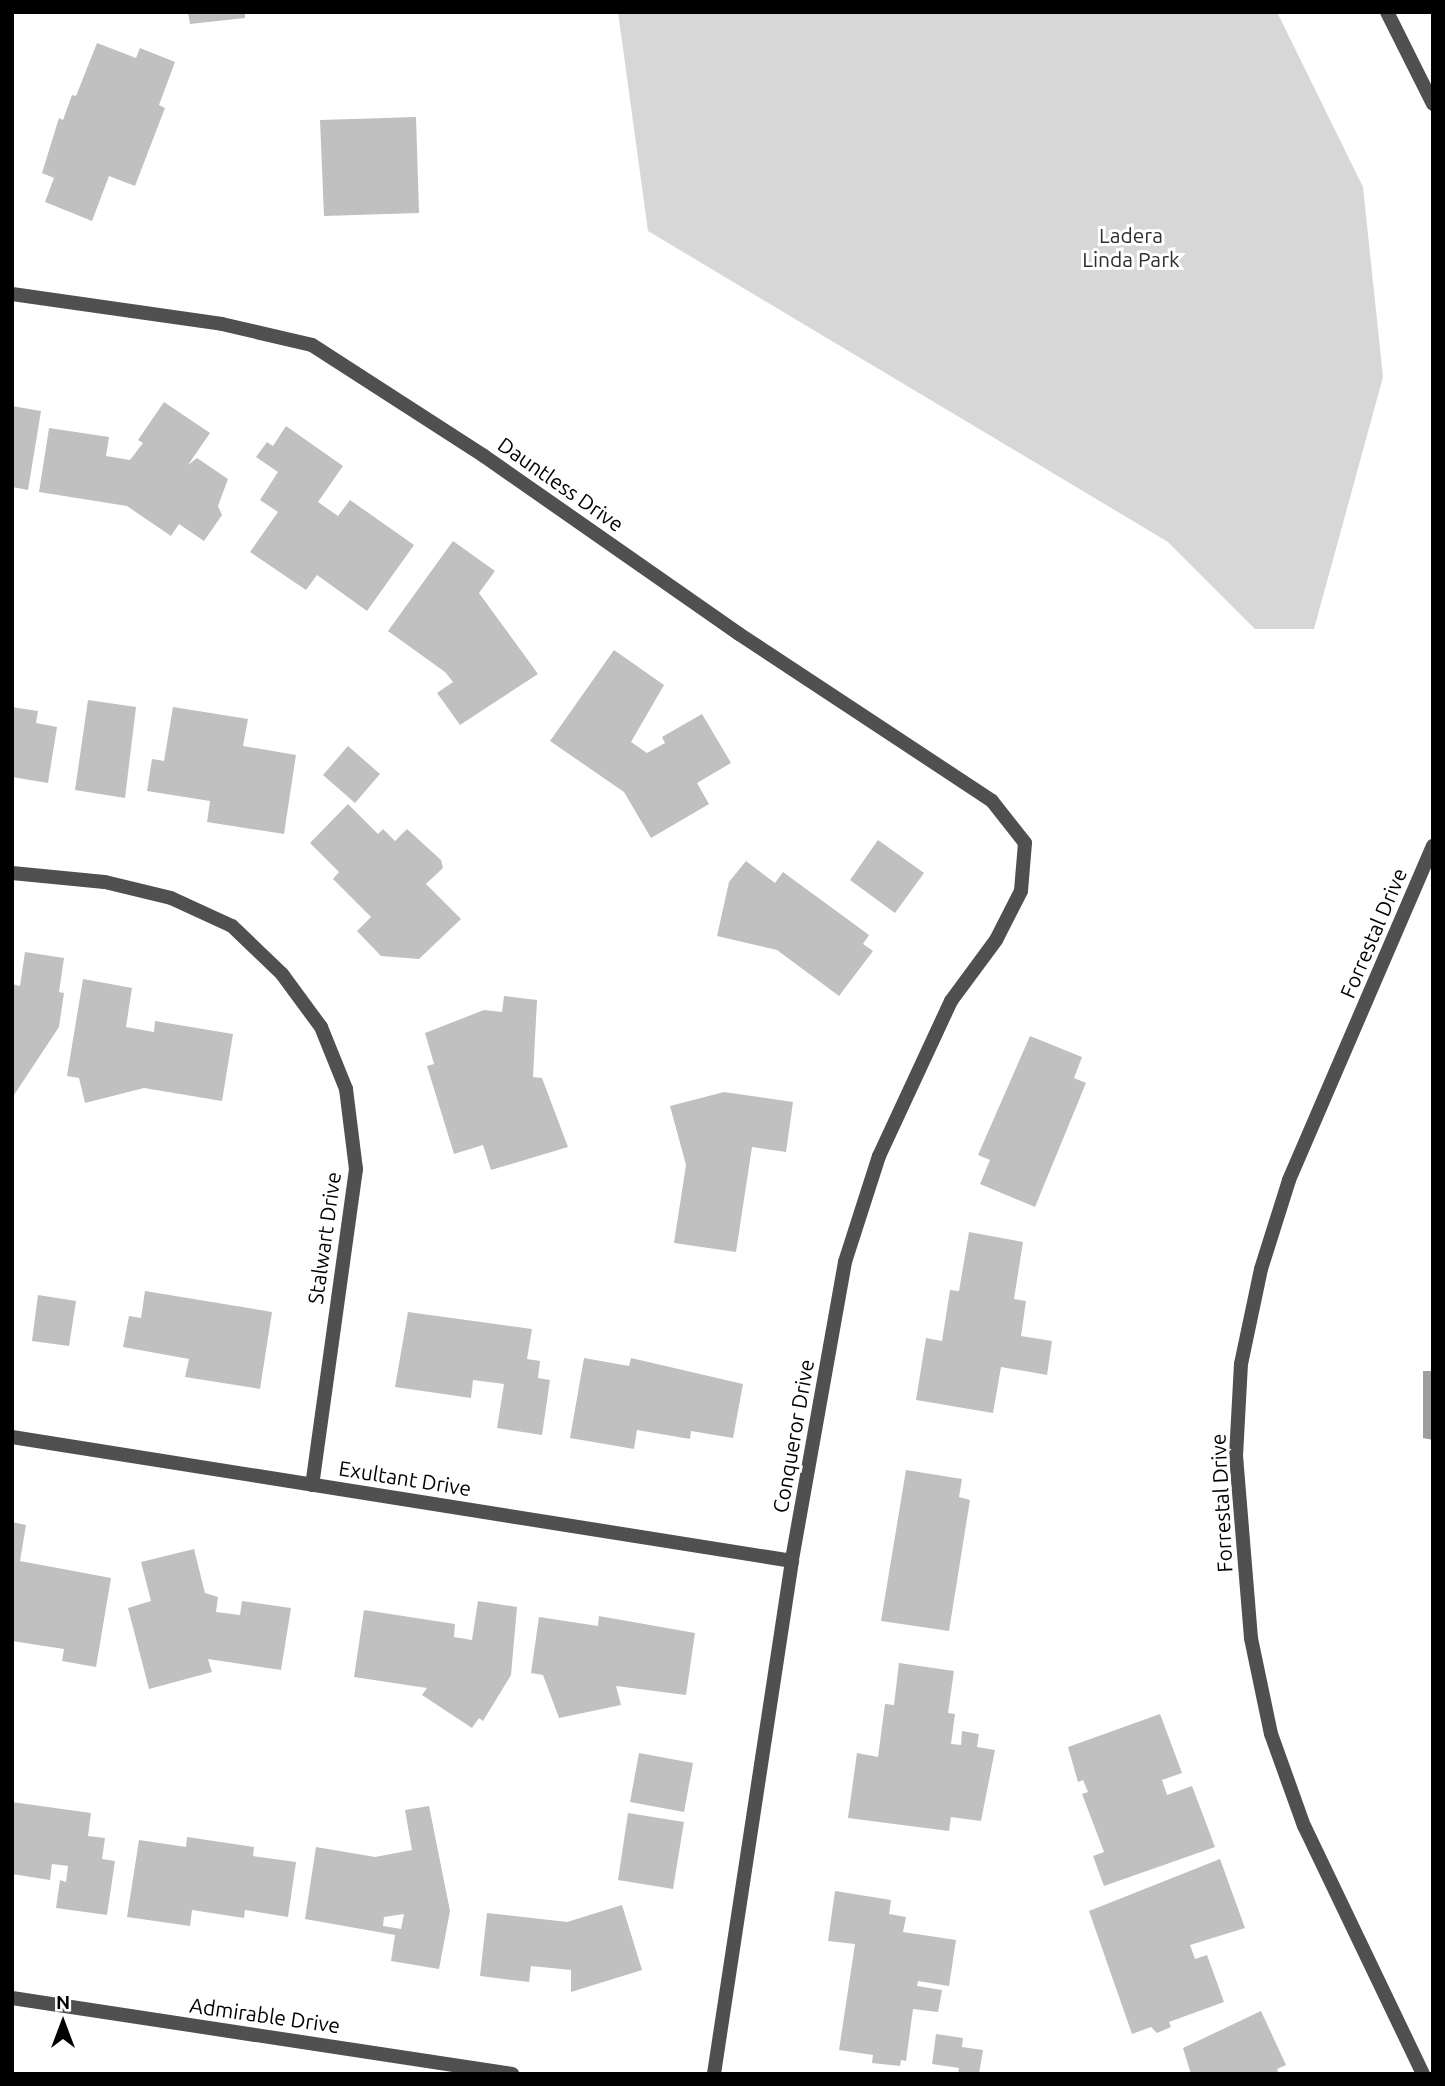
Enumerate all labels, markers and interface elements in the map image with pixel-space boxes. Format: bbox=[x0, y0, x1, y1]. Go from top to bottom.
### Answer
park label: Ladera Linda Park bbox=[1082, 222, 1180, 272]
street label: Dauntless Drive bbox=[493, 431, 629, 537]
street label: Forrestal Drive bbox=[1334, 864, 1412, 1002]
street label: Stalwart Drive bbox=[302, 1170, 346, 1306]
street label: Conqueror Drive bbox=[767, 1357, 819, 1515]
street label: Forrestal Drive bbox=[1205, 1433, 1237, 1573]
street label: Exultant Drive bbox=[337, 1455, 473, 1501]
north arrow bbox=[28, 1988, 98, 2058]
text: N bbox=[56, 1991, 70, 2013]
street label: Admirable Drive bbox=[188, 1992, 342, 2038]

